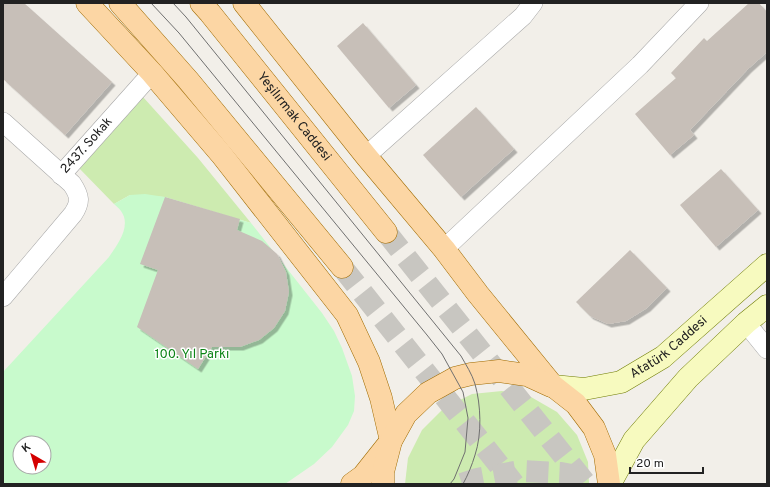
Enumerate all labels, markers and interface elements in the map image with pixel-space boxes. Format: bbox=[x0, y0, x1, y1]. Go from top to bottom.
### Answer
street label: Yeşilırmak Caddesi bbox=[253, 69, 334, 165]
street label: 2437. Sokak bbox=[58, 114, 116, 177]
street label: Atatürk Caddesi bbox=[628, 313, 711, 383]
park label: 100. Yıl Parkı bbox=[155, 347, 229, 363]
north arrow bbox=[12, 435, 52, 475]
text: K bbox=[19, 440, 34, 456]
scale bar bbox=[630, 449, 703, 475]
text: 20 m bbox=[636, 456, 664, 472]

